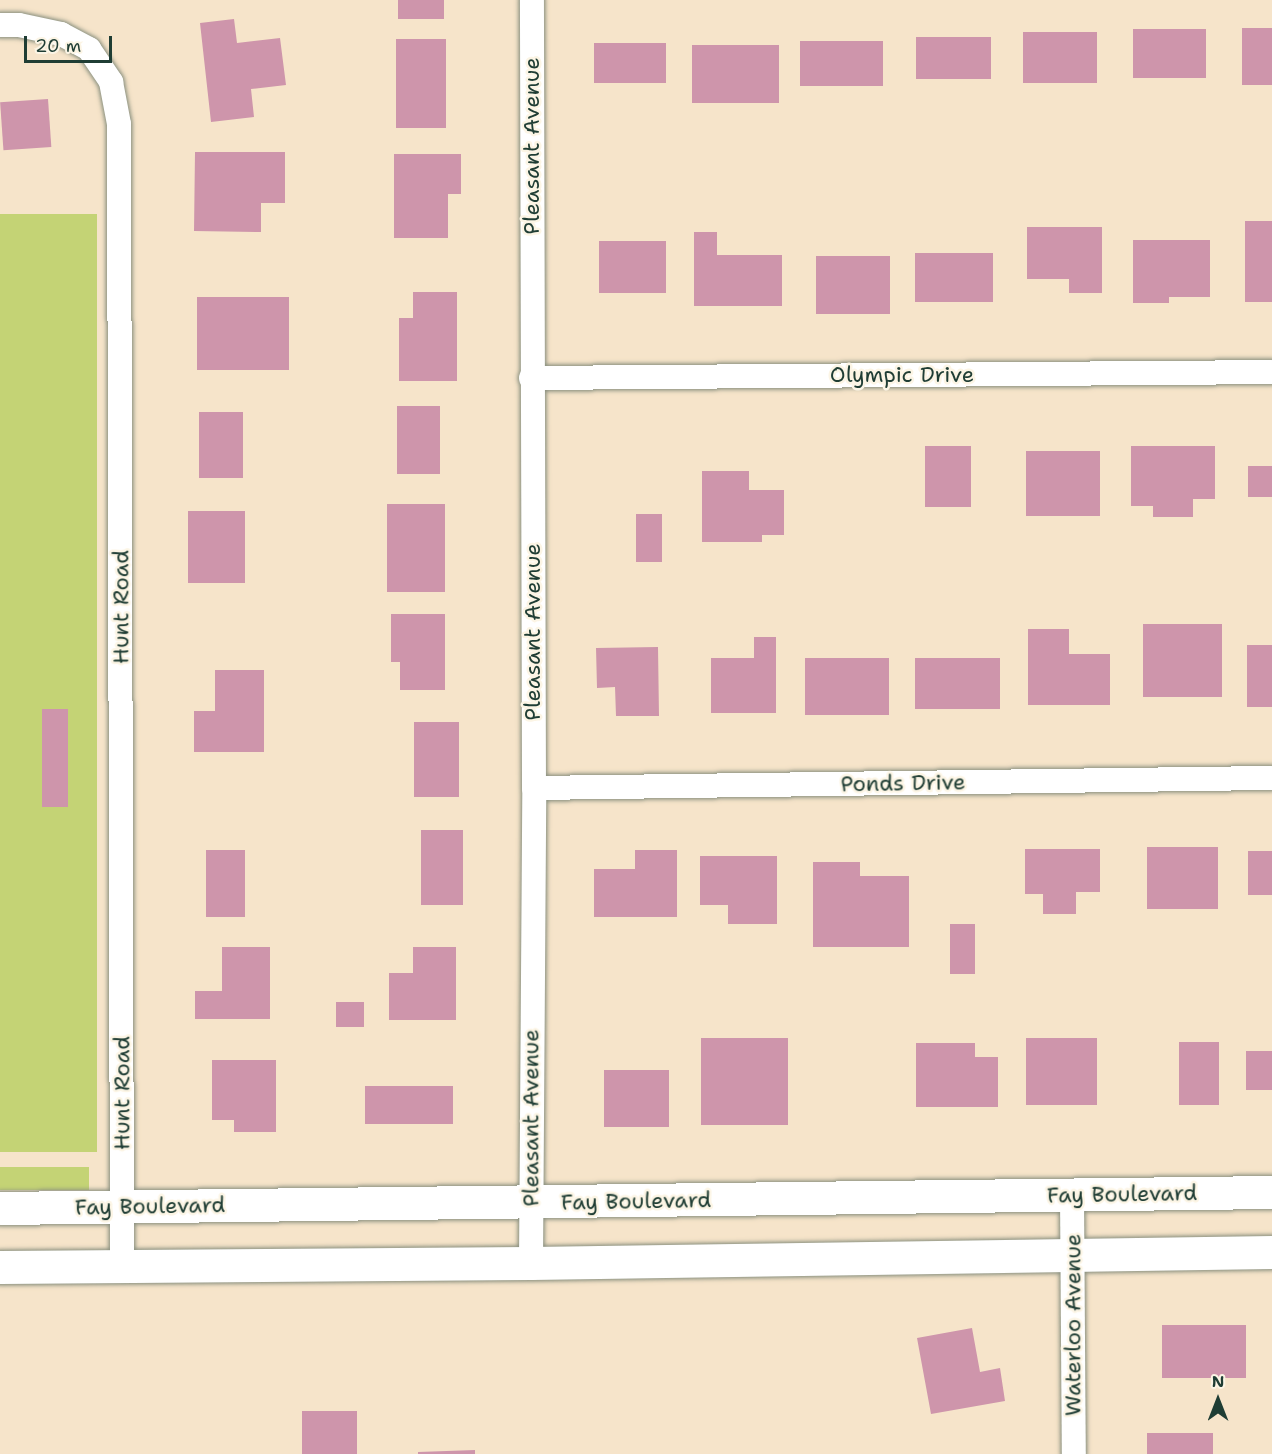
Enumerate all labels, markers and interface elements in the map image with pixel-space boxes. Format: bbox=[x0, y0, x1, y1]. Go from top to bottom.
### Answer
scale bar bbox=[27, 24, 116, 62]
text: 20 m bbox=[35, 34, 81, 58]
street label: Pleasant Avenue bbox=[519, 57, 545, 235]
street label: Olympic Drive bbox=[830, 362, 974, 388]
street label: Pleasant Avenue bbox=[520, 543, 546, 721]
street label: Hunt Road bbox=[108, 550, 134, 664]
street label: Ponds Drive bbox=[840, 769, 966, 797]
street label: Pleasant Avenue bbox=[518, 1029, 544, 1207]
street label: Hunt Road bbox=[109, 1036, 135, 1150]
street label: Fay Boulevard bbox=[1047, 1179, 1197, 1209]
street label: Fay Boulevard bbox=[561, 1186, 711, 1216]
street label: Fay Boulevard bbox=[75, 1191, 225, 1221]
street label: Waterloo Avenue bbox=[1060, 1234, 1086, 1416]
north arrow bbox=[1188, 1370, 1248, 1430]
text: N bbox=[1212, 1371, 1224, 1392]

